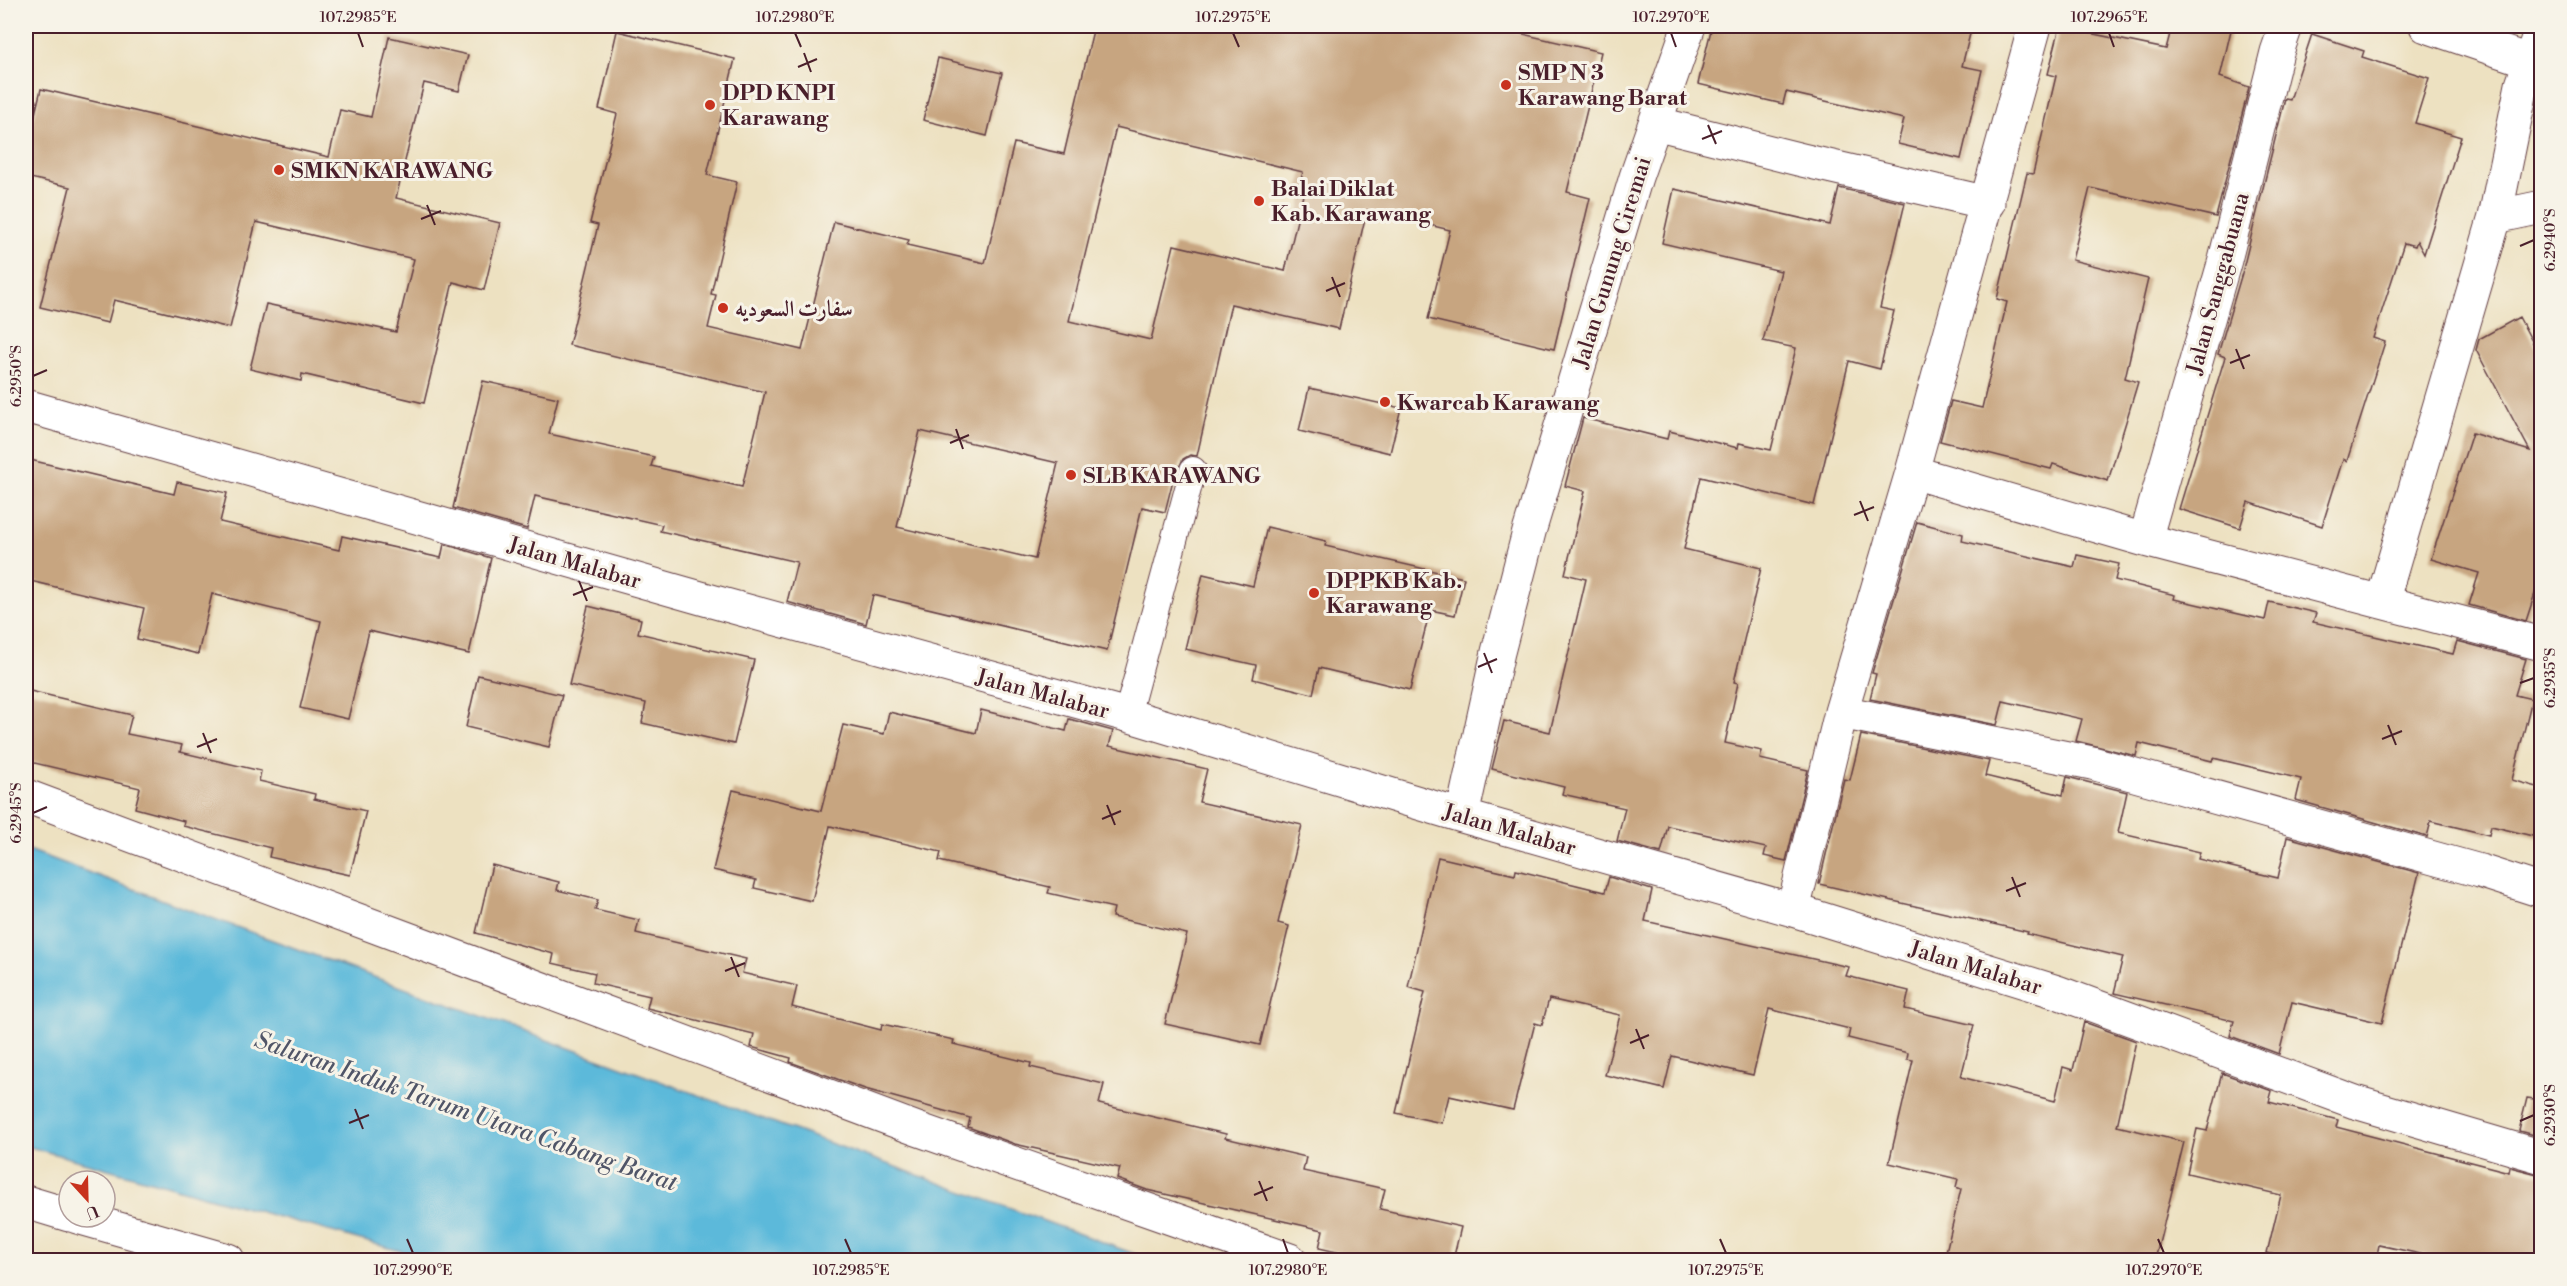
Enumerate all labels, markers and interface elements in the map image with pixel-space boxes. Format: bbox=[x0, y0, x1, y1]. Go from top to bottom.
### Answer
text: 107.2985°E bbox=[319, 8, 397, 27]
text: 107.2980°E bbox=[756, 8, 834, 27]
text: 107.2975°E bbox=[1195, 8, 1271, 27]
text: 107.2970°E bbox=[1633, 8, 1709, 27]
text: 107.2965°E bbox=[2070, 8, 2148, 27]
place label: SMP N 3 Karawang Barat bbox=[1518, 60, 1687, 112]
marker: SMP N 3 Karawang Barat bbox=[1499, 78, 1513, 92]
place label: DPD KNPI Karawang bbox=[722, 80, 836, 132]
marker: DPD KNPI Karawang bbox=[703, 98, 717, 112]
street label: Jalan Gunung Ciremai bbox=[1567, 153, 1657, 372]
place label: SMKN KARAWANG bbox=[291, 158, 494, 185]
marker: SMKN KARAWANG bbox=[272, 163, 286, 177]
place label: Balai Diklat Kab. Karawang bbox=[1271, 176, 1431, 228]
street label: Jalan Sanggabuana bbox=[2181, 189, 2256, 378]
marker: Balai Diklat Kab. Karawang bbox=[1252, 194, 1266, 208]
text: 6.2940°S bbox=[2541, 209, 2560, 272]
place label: سفارت السعوديه bbox=[735, 296, 853, 323]
marker: سفارت السعوديه bbox=[716, 301, 730, 315]
text: 6.2950°S bbox=[7, 345, 26, 407]
place label: Kwarcab Karawang bbox=[1397, 390, 1600, 417]
marker: Kwarcab Karawang bbox=[1378, 395, 1392, 409]
place label: SLB KARAWANG bbox=[1083, 463, 1262, 490]
marker: SLB KARAWANG bbox=[1064, 468, 1078, 482]
street label: Jalan Malabar bbox=[504, 531, 644, 595]
place label: DPPKB Kab. Karawang bbox=[1326, 568, 1462, 620]
marker: DPPKB Kab. Karawang bbox=[1307, 586, 1321, 600]
text: 6.2935°S bbox=[2541, 648, 2560, 708]
street label: Jalan Malabar bbox=[972, 663, 1112, 725]
text: 6.2945°S bbox=[7, 782, 26, 844]
street label: Jalan Malabar bbox=[1439, 798, 1579, 862]
street label: Jalan Malabar bbox=[1905, 935, 2045, 1001]
water label: Saluran Induk Tarum Utara Cabang Barat bbox=[250, 1025, 682, 1199]
text: 6.2930°S bbox=[2541, 1084, 2560, 1146]
north arrow bbox=[57, 1169, 117, 1229]
text: U bbox=[82, 1200, 102, 1224]
text: 107.2990°E bbox=[374, 1261, 452, 1280]
text: 107.2985°E bbox=[812, 1261, 890, 1280]
text: 107.2980°E bbox=[1249, 1261, 1327, 1280]
text: 107.2975°E bbox=[1688, 1261, 1764, 1280]
text: 107.2970°E bbox=[2126, 1261, 2202, 1280]

